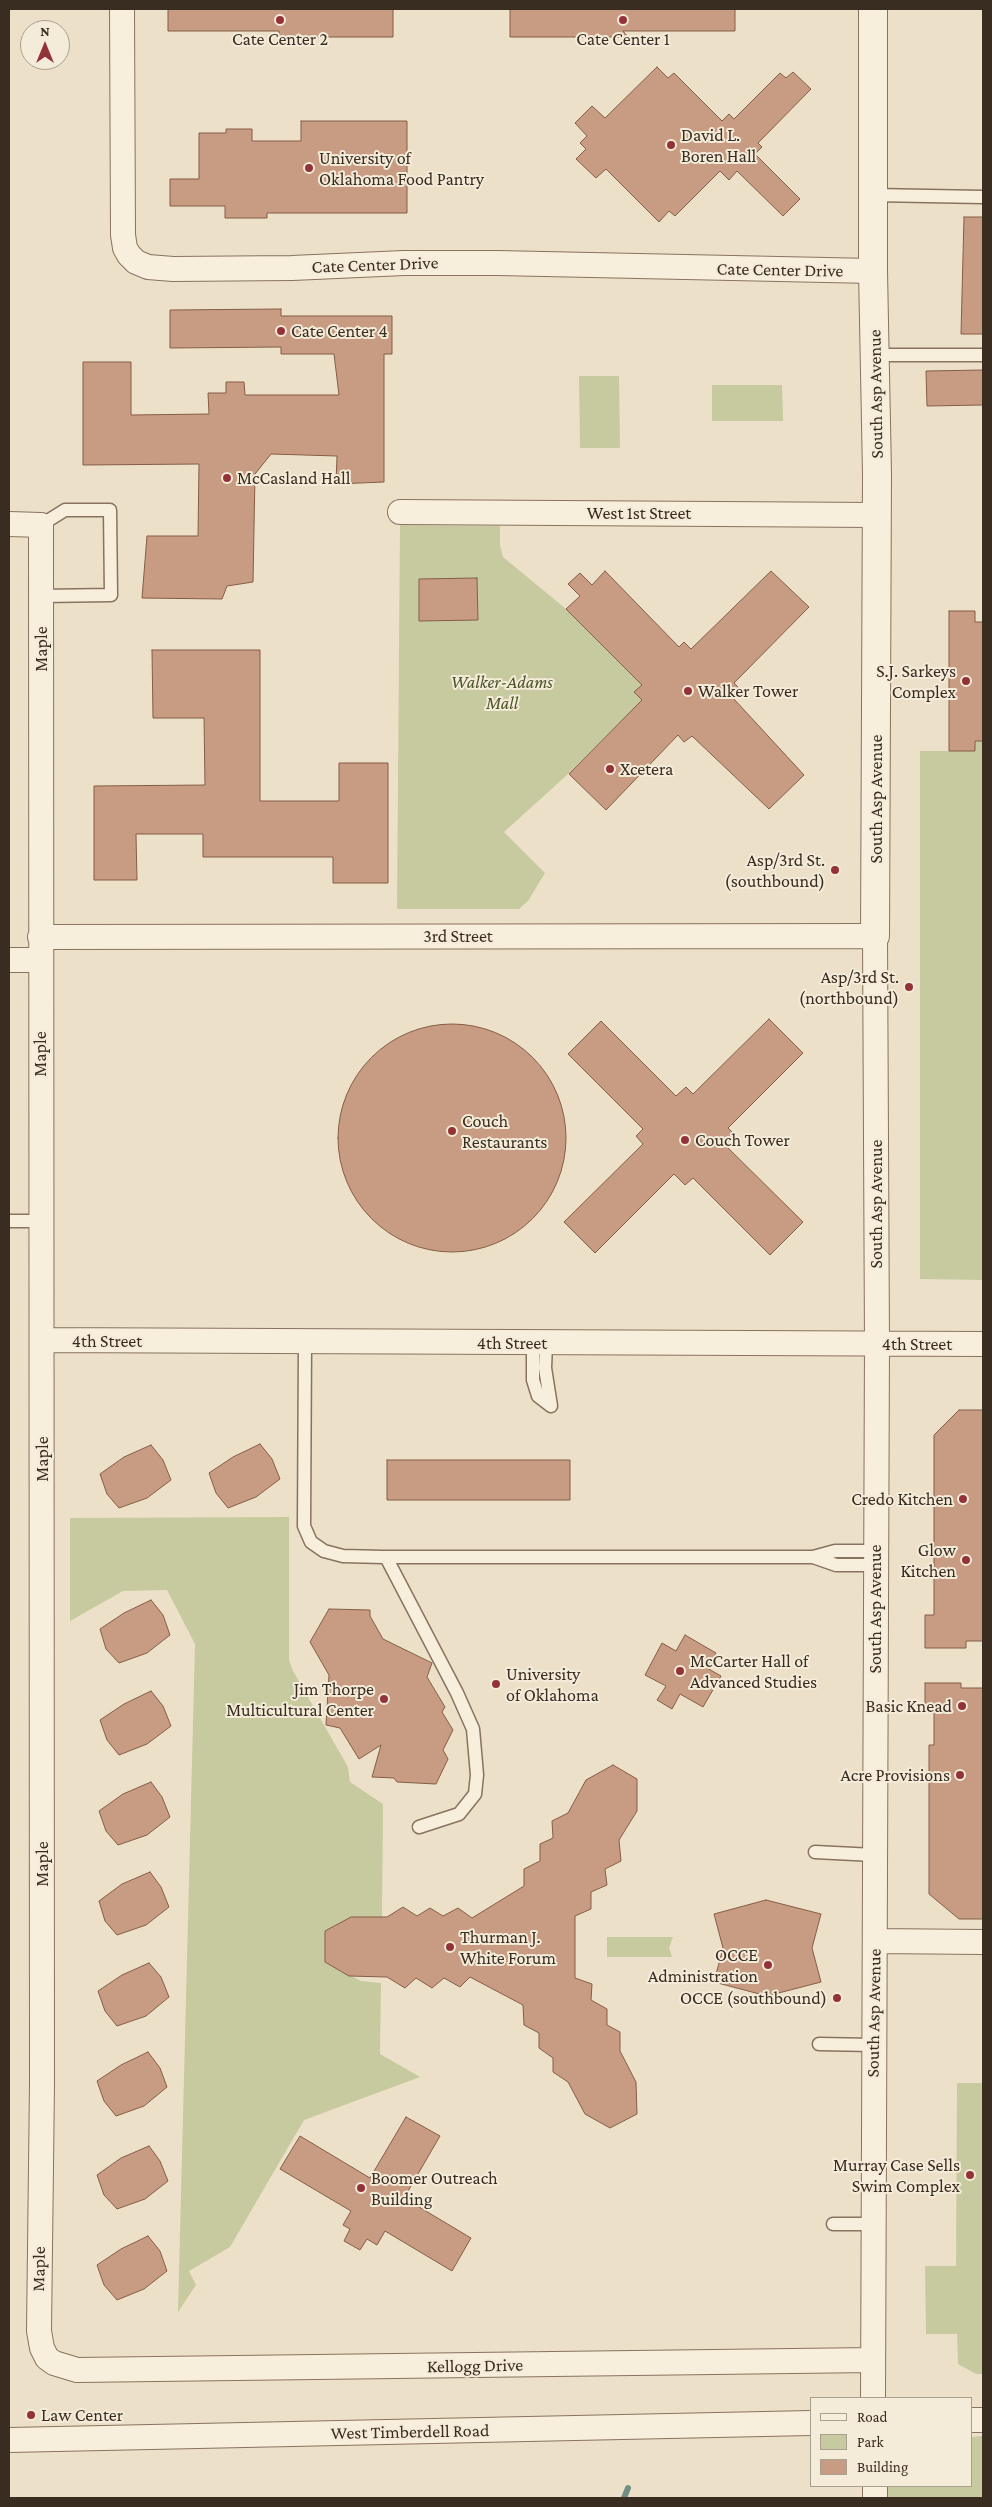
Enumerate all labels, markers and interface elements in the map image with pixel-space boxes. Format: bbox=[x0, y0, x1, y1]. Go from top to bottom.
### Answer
marker: Cate Center 2 bbox=[274, 14, 286, 26]
marker: Cate Center 1 bbox=[617, 14, 629, 26]
north arrow bbox=[20, 20, 70, 70]
text: N bbox=[40, 23, 50, 39]
place label: Cate Center 2 bbox=[232, 28, 328, 50]
place label: Cate Center 1 bbox=[576, 28, 670, 50]
place label: David L. Boren Hall bbox=[681, 124, 756, 166]
marker: David L. Boren Hall bbox=[665, 139, 677, 151]
place label: University of Oklahoma Food Pantry bbox=[319, 147, 484, 190]
marker: University of Oklahoma Food Pantry bbox=[303, 162, 315, 174]
street label: Cate Center Drive bbox=[311, 252, 439, 278]
street label: Cate Center Drive bbox=[716, 258, 844, 282]
place label: Cate Center 4 bbox=[291, 320, 388, 342]
marker: Cate Center 4 bbox=[275, 325, 287, 337]
street label: South Asp Avenue bbox=[864, 329, 888, 459]
place label: McCasland Hall bbox=[237, 467, 351, 489]
marker: McCasland Hall bbox=[221, 472, 233, 484]
street label: West 1st Street bbox=[587, 502, 691, 524]
street label: Maple bbox=[30, 626, 52, 672]
place label: S.J. Sarkeys Complex bbox=[876, 660, 956, 702]
park label: Walker-Adams Mall bbox=[451, 671, 553, 714]
marker: S.J. Sarkeys Complex bbox=[960, 675, 972, 687]
place label: Walker Tower bbox=[698, 680, 798, 702]
marker: Walker Tower bbox=[682, 685, 694, 697]
street label: South Asp Avenue bbox=[865, 734, 887, 864]
place label: Xcetera bbox=[620, 758, 673, 780]
marker: Xcetera bbox=[604, 763, 616, 775]
place label: Asp/3rd St. (southbound) bbox=[724, 849, 825, 892]
marker: Asp/3rd St. (southbound) bbox=[829, 864, 841, 876]
street label: 3rd Street bbox=[423, 925, 493, 947]
place label: Asp/3rd St. (northbound) bbox=[799, 966, 899, 1009]
marker: Asp/3rd St. (northbound) bbox=[903, 981, 915, 993]
street label: Maple bbox=[29, 1031, 51, 1077]
place label: Couch Restaurants bbox=[462, 1110, 547, 1152]
marker: Couch Restaurants bbox=[446, 1125, 458, 1137]
place label: Couch Tower bbox=[695, 1129, 790, 1151]
marker: Couch Tower bbox=[679, 1134, 691, 1146]
street label: South Asp Avenue bbox=[865, 1139, 887, 1269]
street label: 4th Street bbox=[72, 1330, 142, 1352]
street label: 4th Street bbox=[477, 1332, 547, 1354]
street label: 4th Street bbox=[882, 1333, 952, 1355]
street label: Maple bbox=[31, 1436, 53, 1482]
place label: Credo Kitchen bbox=[851, 1488, 953, 1510]
marker: Credo Kitchen bbox=[957, 1493, 969, 1505]
place label: Glow Kitchen bbox=[900, 1539, 956, 1582]
street label: South Asp Avenue bbox=[864, 1544, 886, 1674]
marker: Glow Kitchen bbox=[960, 1554, 972, 1566]
place label: McCarter Hall of Advanced Studies bbox=[690, 1650, 817, 1692]
place label: University of Oklahoma bbox=[506, 1663, 599, 1706]
marker: McCarter Hall of Advanced Studies bbox=[674, 1665, 686, 1677]
place label: Jim Thorpe Multicultural Center bbox=[226, 1678, 374, 1720]
marker: University of Oklahoma bbox=[490, 1678, 502, 1690]
marker: Jim Thorpe Multicultural Center bbox=[378, 1693, 390, 1705]
place label: Basic Knead bbox=[865, 1695, 952, 1717]
marker: Basic Knead bbox=[956, 1700, 968, 1712]
place label: Acre Provisions bbox=[841, 1764, 950, 1786]
marker: Acre Provisions bbox=[954, 1769, 966, 1781]
street label: Maple bbox=[31, 1841, 53, 1887]
place label: Thurman J. White Forum bbox=[460, 1926, 556, 1968]
marker: Thurman J. White Forum bbox=[444, 1941, 456, 1953]
place label: OCCE Administration bbox=[648, 1944, 758, 1986]
street label: South Asp Avenue bbox=[862, 1948, 886, 2078]
marker: OCCE Administration bbox=[762, 1959, 774, 1971]
place label: OCCE (southbound) bbox=[680, 1987, 827, 2009]
marker: OCCE (southbound) bbox=[831, 1992, 843, 2004]
place label: Murray Case Sells Swim Complex bbox=[833, 2154, 960, 2196]
place label: Boomer Outreach Building bbox=[371, 2167, 498, 2210]
marker: Murray Case Sells Swim Complex bbox=[964, 2169, 976, 2181]
marker: Boomer Outreach Building bbox=[355, 2182, 367, 2194]
street label: Maple bbox=[28, 2246, 50, 2292]
street label: Kellogg Drive bbox=[427, 2354, 523, 2378]
legend bbox=[810, 2397, 972, 2487]
place label: Law Center bbox=[41, 2404, 123, 2426]
marker: Law Center bbox=[25, 2409, 37, 2421]
text: Road bbox=[857, 2409, 887, 2425]
street label: West Timberdell Road bbox=[330, 2420, 490, 2444]
text: Park bbox=[857, 2434, 884, 2450]
text: Building bbox=[857, 2459, 908, 2475]

